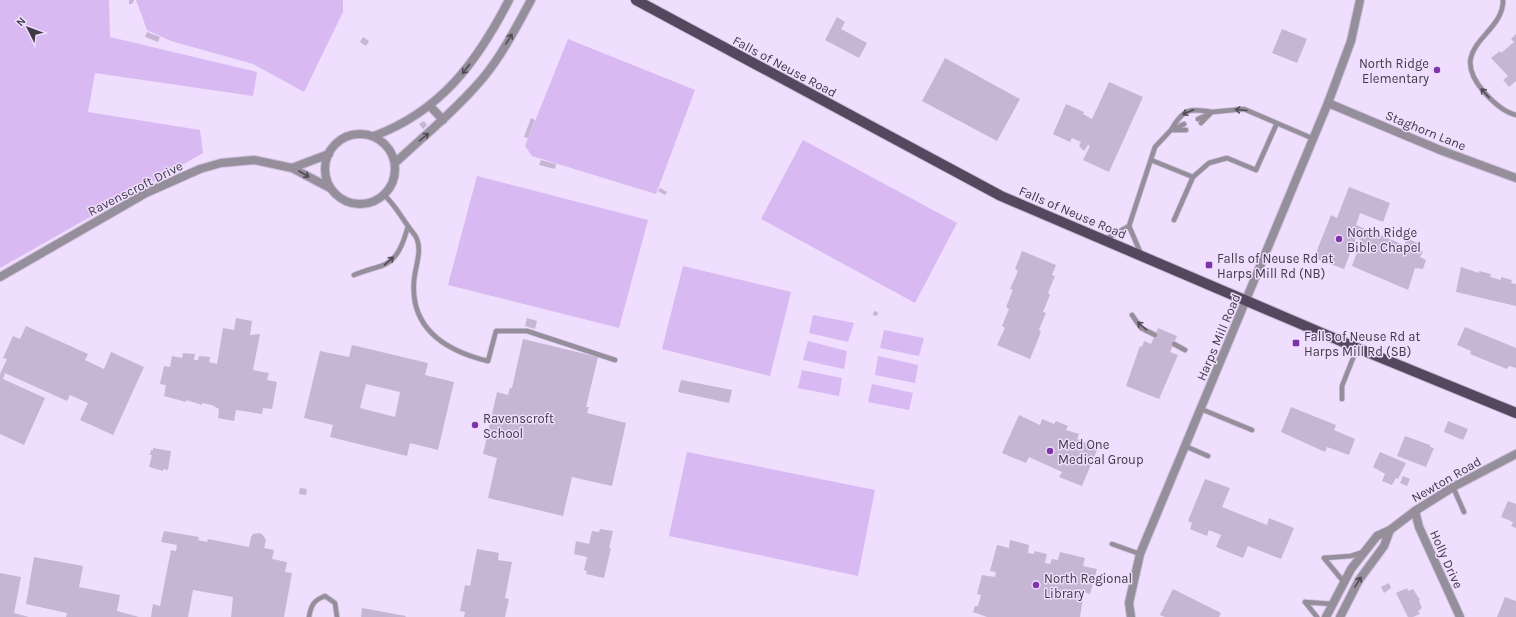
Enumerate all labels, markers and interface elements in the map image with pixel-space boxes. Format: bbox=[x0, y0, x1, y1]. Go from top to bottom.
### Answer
north arrow bbox=[8, 8, 48, 48]
text: N bbox=[13, 14, 28, 29]
street label: Falls of Neuse Road bbox=[730, 33, 839, 100]
one-way arrow bbox=[505, 34, 513, 45]
place label: North Ridge Elementary bbox=[1359, 56, 1429, 86]
one-way arrow bbox=[462, 63, 470, 74]
marker: North Ridge Elementary bbox=[1432, 65, 1442, 75]
one-way arrow bbox=[1480, 87, 1489, 98]
one-way arrow bbox=[1235, 107, 1248, 114]
street label: Staghorn Lane bbox=[1383, 107, 1469, 154]
one-way arrow bbox=[1182, 109, 1194, 117]
one-way arrow bbox=[419, 133, 430, 141]
street label: Ravenscroft Drive bbox=[85, 158, 185, 219]
one-way arrow bbox=[298, 171, 310, 179]
street label: Falls of Neuse Road bbox=[1017, 183, 1129, 242]
place label: North Ridge Bible Chapel bbox=[1347, 225, 1421, 255]
marker: North Ridge Bible Chapel bbox=[1334, 234, 1344, 244]
place label: Falls of Neuse Rd at Harps Mill Rd (NB) bbox=[1217, 251, 1333, 281]
one-way arrow bbox=[384, 256, 394, 265]
marker: Falls of Neuse Rd at Harps Mill Rd (NB) bbox=[1204, 260, 1214, 270]
street label: Harps Mill Road bbox=[1193, 291, 1244, 383]
one-way arrow bbox=[1137, 322, 1147, 331]
place label: Falls of Neuse Rd at Harps Mill Rd (SB) bbox=[1304, 329, 1420, 359]
marker: Falls of Neuse Rd at Harps Mill Rd (SB) bbox=[1291, 338, 1301, 348]
place label: Ravenscroft School bbox=[483, 411, 554, 441]
marker: Ravenscroft School bbox=[470, 420, 480, 430]
place label: Med One Medical Group bbox=[1058, 437, 1144, 467]
marker: Med One Medical Group bbox=[1045, 446, 1055, 456]
street label: Newton Road bbox=[1409, 453, 1484, 505]
street label: Holly Drive bbox=[1427, 528, 1466, 591]
place label: North Regional Library bbox=[1044, 571, 1132, 601]
one-way arrow bbox=[1354, 577, 1362, 588]
marker: North Regional Library bbox=[1031, 580, 1041, 590]

